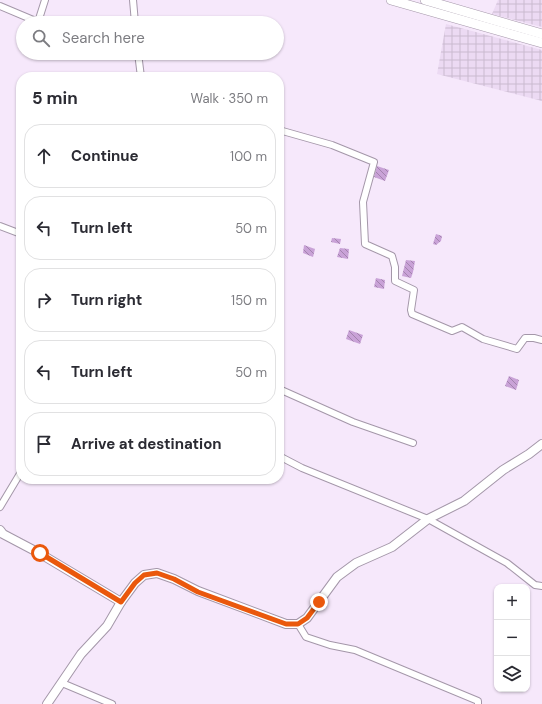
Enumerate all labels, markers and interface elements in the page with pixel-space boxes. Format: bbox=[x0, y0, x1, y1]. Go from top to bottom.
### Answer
search box bbox=[16, 16, 284, 60]
icon: search bbox=[30, 27, 52, 49]
text: Search here bbox=[62, 28, 145, 48]
text: 5 min bbox=[32, 87, 78, 109]
text: Walk · 350 m bbox=[190, 90, 268, 107]
icon: ahead bbox=[33, 145, 55, 167]
text: Continue bbox=[71, 146, 139, 166]
text: 100 m bbox=[230, 148, 267, 165]
icon: left bbox=[33, 217, 55, 239]
text: Turn left bbox=[71, 218, 132, 238]
text: 50 m bbox=[235, 220, 267, 237]
icon: right bbox=[33, 289, 55, 311]
text: Turn right bbox=[71, 290, 142, 310]
text: 150 m bbox=[231, 292, 267, 309]
icon: left bbox=[33, 361, 55, 383]
text: Turn left bbox=[71, 362, 132, 382]
text: 50 m bbox=[235, 364, 267, 381]
icon: arrive bbox=[33, 433, 55, 455]
text: Arrive at destination bbox=[71, 434, 222, 454]
route start bbox=[31, 544, 49, 562]
map controls bbox=[494, 584, 530, 692]
button: + bbox=[494, 584, 530, 620]
route end bbox=[310, 593, 328, 611]
button: − bbox=[494, 620, 530, 656]
button: layers bbox=[494, 656, 530, 692]

